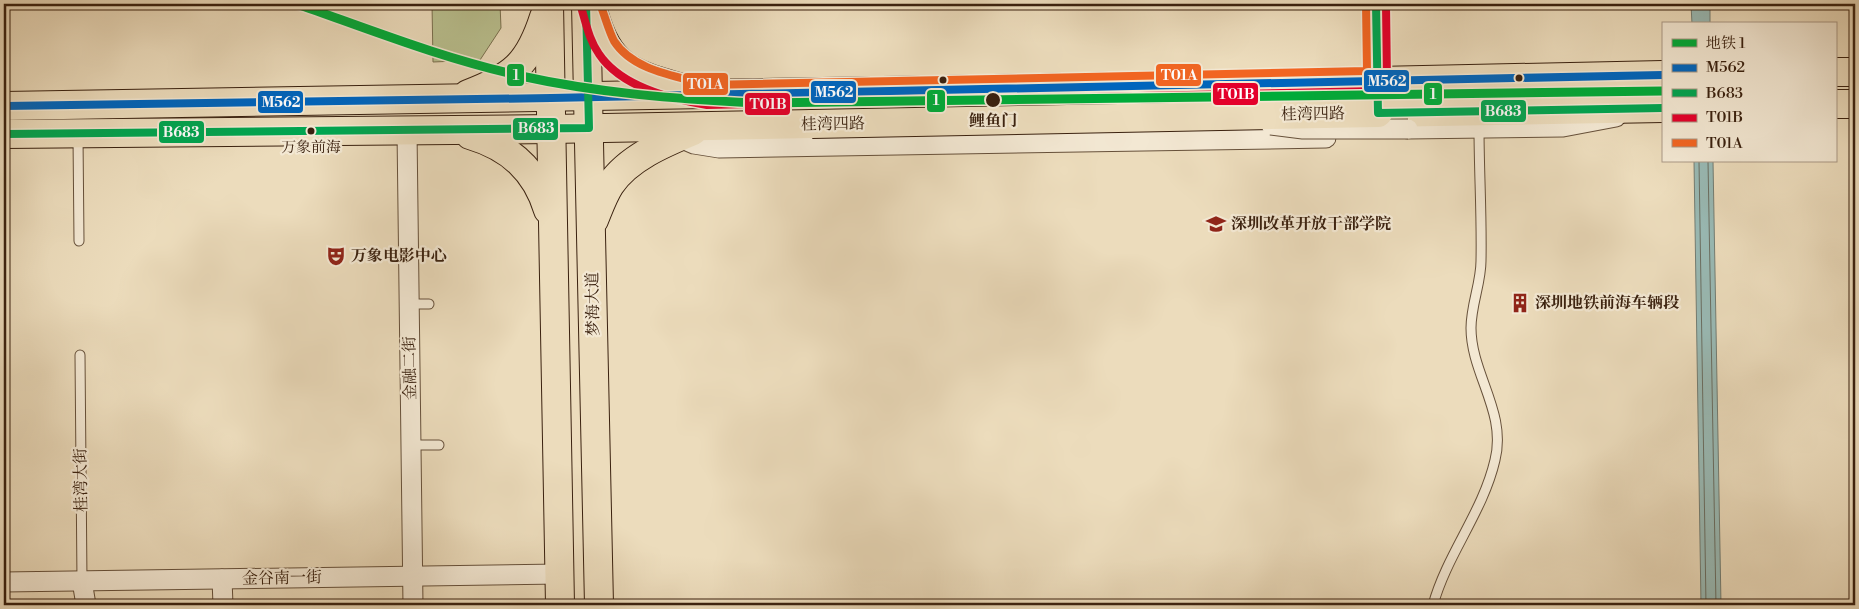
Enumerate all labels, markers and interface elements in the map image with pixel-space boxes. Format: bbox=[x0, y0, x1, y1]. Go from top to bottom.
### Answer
legend bbox=[1662, 22, 1836, 162]
text: 地铁 1 bbox=[1706, 34, 1746, 53]
text: M562 bbox=[1706, 58, 1745, 77]
line badge: 1 bbox=[506, 63, 525, 87]
line badge: T01A bbox=[1155, 63, 1202, 87]
text: 1 bbox=[513, 67, 520, 85]
text: T01A bbox=[1161, 67, 1198, 85]
line badge: M562 bbox=[1363, 69, 1410, 93]
line badge: T01A bbox=[682, 72, 729, 96]
text: M562 bbox=[1367, 73, 1407, 91]
unlabelled marker bbox=[1514, 73, 1524, 83]
unlabelled marker bbox=[938, 75, 948, 85]
text: T01A bbox=[687, 76, 724, 94]
line badge: M562 bbox=[810, 80, 857, 104]
line badge: T01B bbox=[1212, 82, 1259, 106]
line badge: 1 bbox=[1423, 82, 1443, 106]
text: M562 bbox=[814, 84, 854, 102]
text: B683 bbox=[1705, 84, 1743, 103]
text: T01B bbox=[1217, 86, 1255, 104]
text: 1 bbox=[1430, 86, 1437, 104]
line badge: 1 bbox=[926, 89, 946, 113]
line badge: M562 bbox=[257, 90, 304, 114]
marker: 鲤鱼门 bbox=[984, 91, 1002, 109]
line badge: T01B bbox=[744, 92, 791, 116]
text: 1 bbox=[933, 92, 940, 110]
text: M562 bbox=[261, 94, 301, 112]
text: T01B bbox=[749, 96, 787, 114]
line badge: B683 bbox=[1480, 99, 1527, 123]
street label: 桂湾四路 bbox=[1281, 103, 1345, 125]
text: B683 bbox=[1485, 103, 1521, 121]
text: T01B bbox=[1706, 108, 1743, 127]
place label: 鲤鱼门 bbox=[969, 111, 1017, 131]
street label: 桂湾四路 bbox=[801, 113, 865, 135]
line badge: B683 bbox=[512, 117, 559, 141]
line badge: B683 bbox=[158, 120, 205, 144]
text: B683 bbox=[518, 120, 554, 138]
text: B683 bbox=[163, 124, 199, 142]
marker: 万象前海 bbox=[306, 126, 316, 136]
text: T01A bbox=[1706, 134, 1744, 153]
place label: 万象前海 bbox=[281, 138, 341, 157]
school or university icon: 深圳改革开放干部学院 bbox=[1205, 213, 1227, 235]
place label: 深圳改革开放干部学院 bbox=[1231, 214, 1391, 234]
theatre icon: 万象电影中心 bbox=[325, 245, 347, 267]
place label: 万象电影中心 bbox=[351, 246, 447, 266]
street label: 梦海大道 bbox=[582, 272, 604, 336]
building icon: 深圳地铁前海车辆段 bbox=[1509, 292, 1531, 314]
place label: 深圳地铁前海车辆段 bbox=[1535, 293, 1680, 313]
street label: 金融二街 bbox=[399, 336, 421, 400]
street label: 桂湾大街 bbox=[70, 448, 92, 512]
street label: 金谷南一街 bbox=[242, 567, 322, 589]

